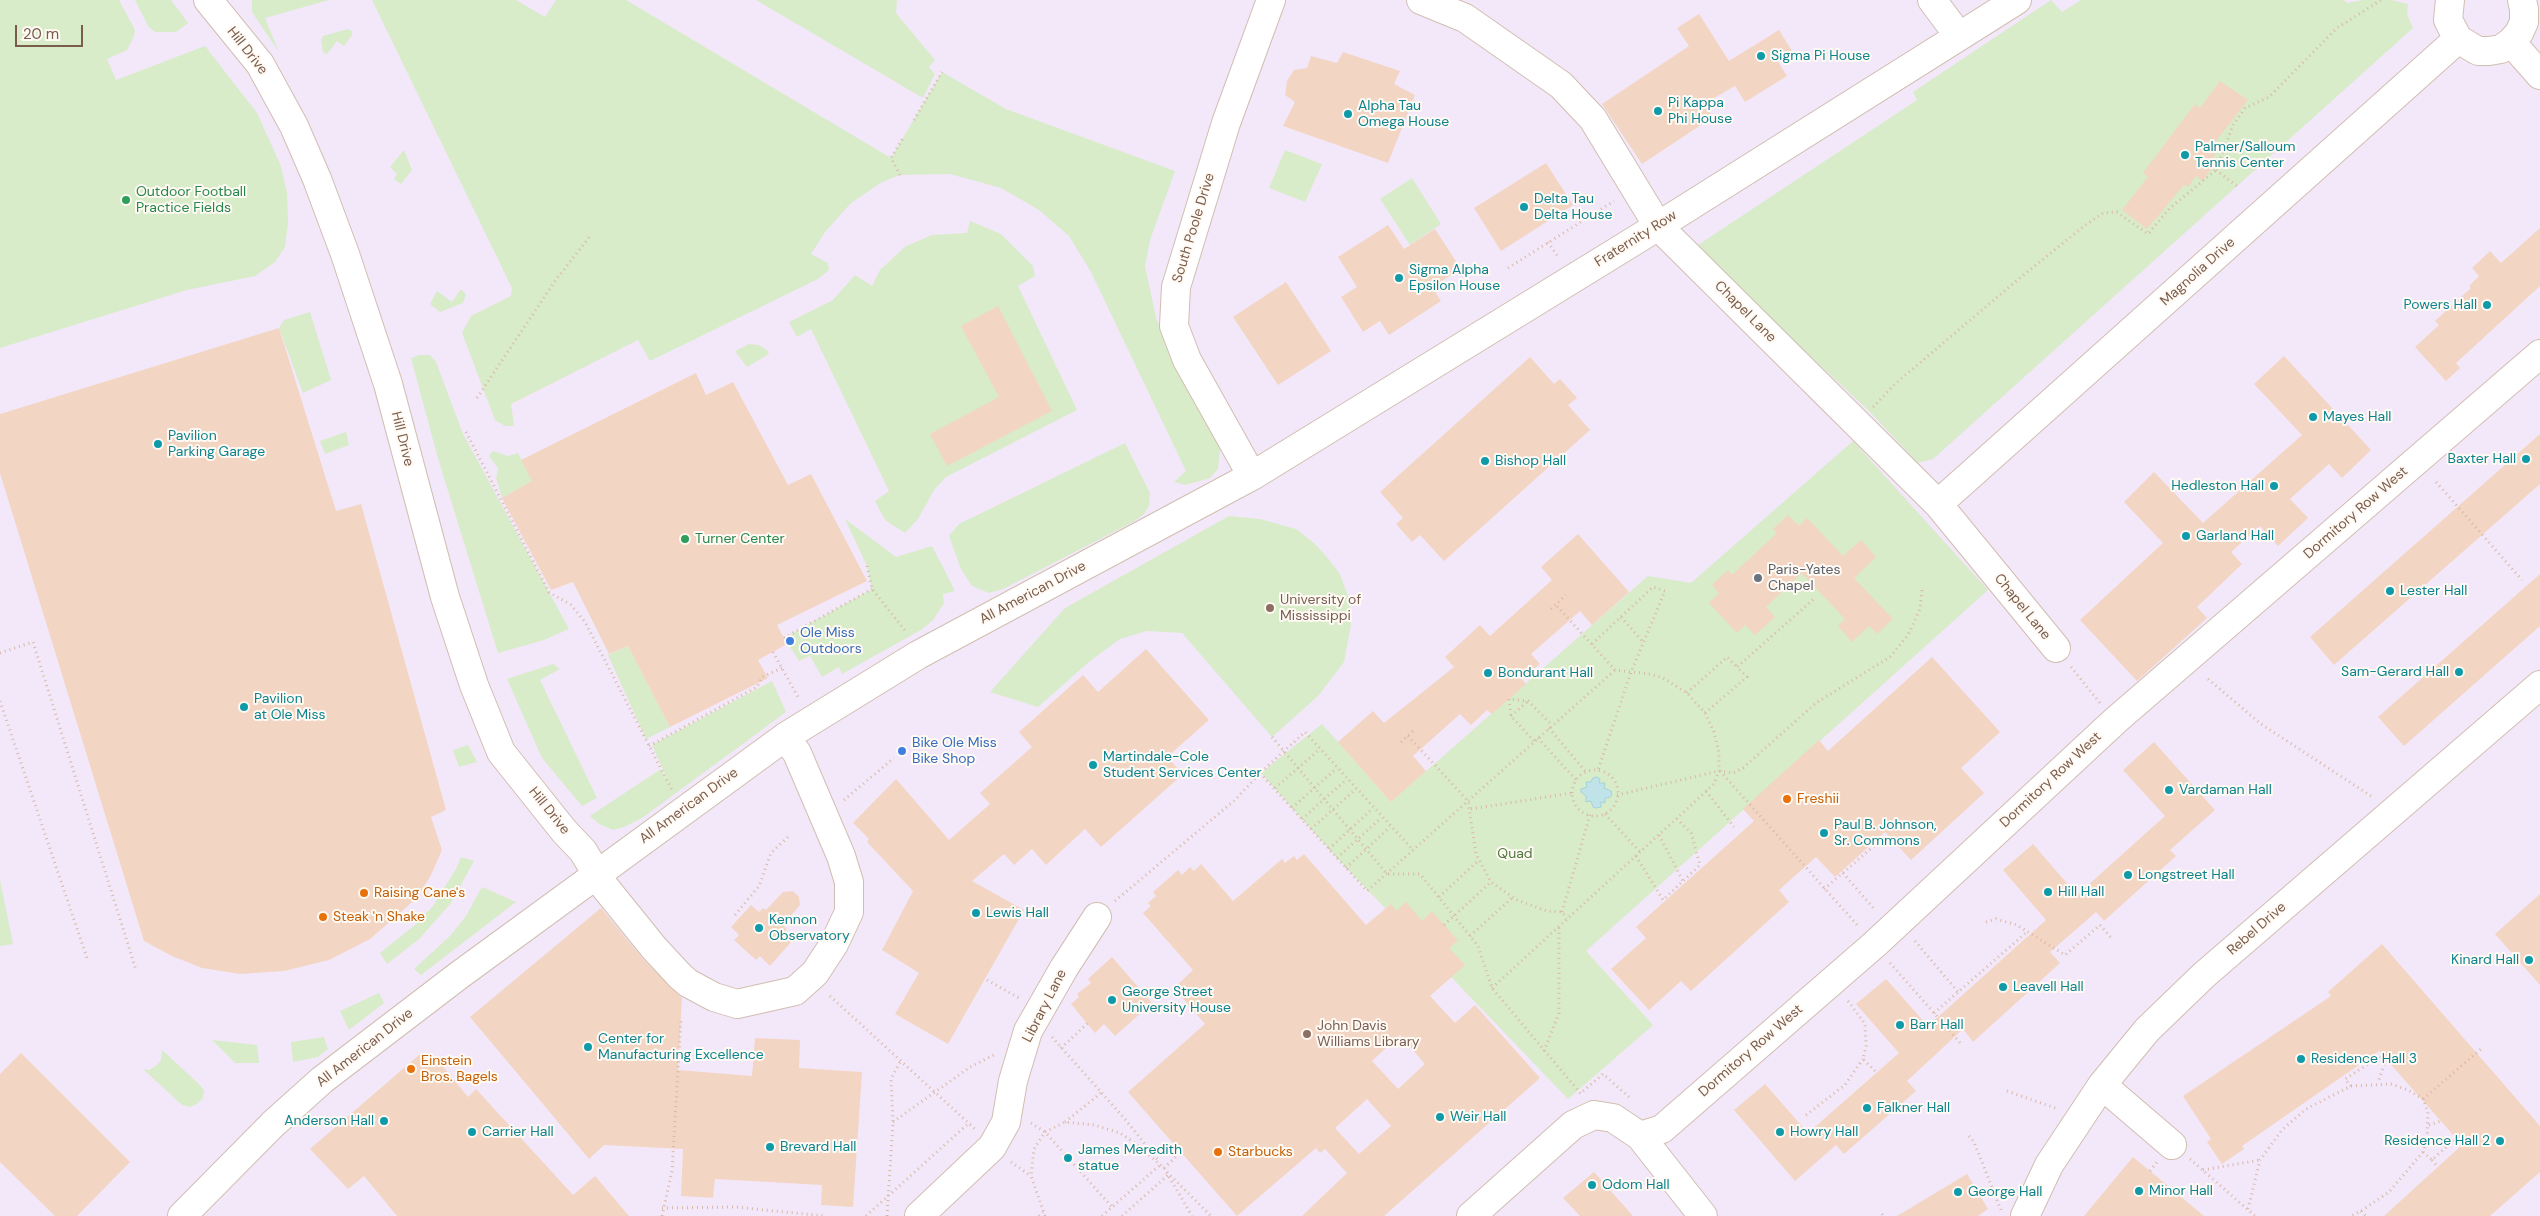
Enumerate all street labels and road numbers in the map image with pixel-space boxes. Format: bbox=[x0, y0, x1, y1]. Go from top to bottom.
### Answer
street label: Hill Drive bbox=[223, 24, 271, 78]
street label: South Poole Drive bbox=[1169, 171, 1219, 285]
street label: Fraternity Row bbox=[1592, 207, 1680, 271]
street label: Magnolia Drive bbox=[2157, 234, 2239, 310]
street label: Chapel Lane bbox=[1711, 278, 1779, 346]
street label: Hill Drive bbox=[387, 410, 417, 468]
street label: Dormitory Row West bbox=[2300, 463, 2412, 563]
street label: All American Drive bbox=[977, 558, 1089, 628]
street label: Chapel Lane bbox=[1990, 571, 2054, 643]
street label: Dormitory Row West bbox=[1997, 729, 2105, 831]
street label: All American Drive bbox=[636, 765, 742, 847]
street label: Hill Drive bbox=[525, 784, 573, 838]
street label: Rebel Drive bbox=[2224, 899, 2290, 959]
street label: Library Lane bbox=[1019, 967, 1071, 1045]
street label: Dormitory Row West bbox=[1695, 1001, 1807, 1101]
street label: All American Drive bbox=[313, 1005, 417, 1091]

